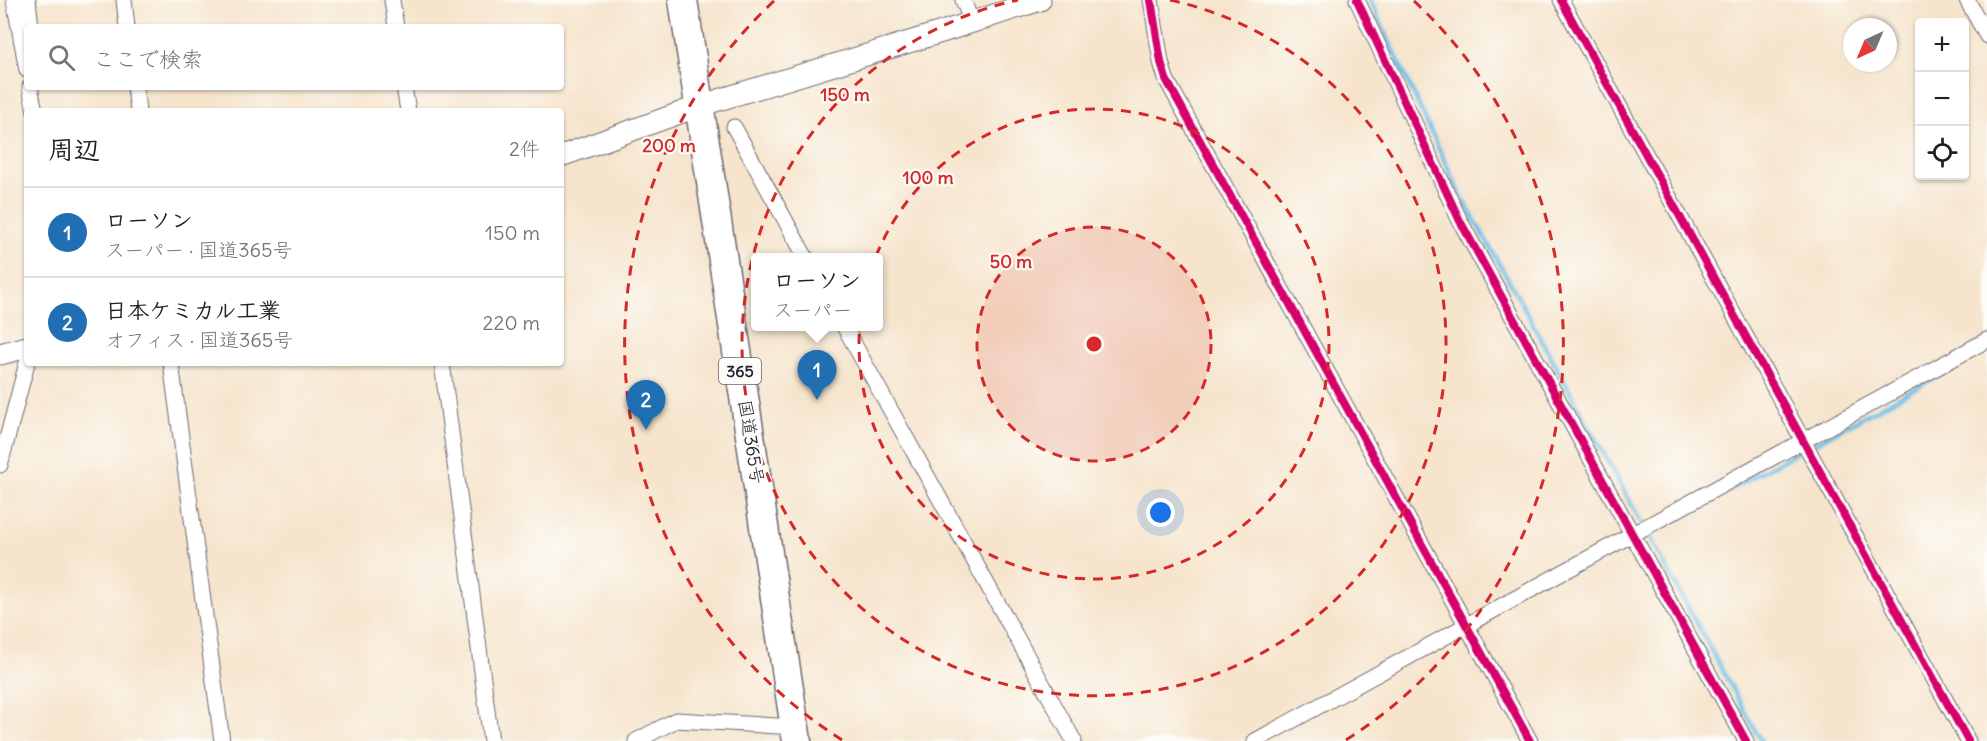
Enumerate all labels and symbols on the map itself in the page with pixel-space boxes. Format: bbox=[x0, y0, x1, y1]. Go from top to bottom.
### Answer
north arrow bbox=[1843, 18, 1897, 72]
text: 150 m bbox=[820, 83, 870, 106]
text: 200 m bbox=[642, 134, 696, 157]
text: 100 m bbox=[903, 166, 954, 189]
text: 50 m bbox=[990, 250, 1032, 273]
centre of rings bbox=[1084, 334, 1104, 354]
pin: 1 bbox=[798, 350, 836, 400]
road number: 365 bbox=[719, 358, 761, 384]
pin: 2 bbox=[626, 380, 666, 430]
street label: 国道365号 bbox=[733, 398, 769, 486]
your location bbox=[1146, 498, 1175, 527]

